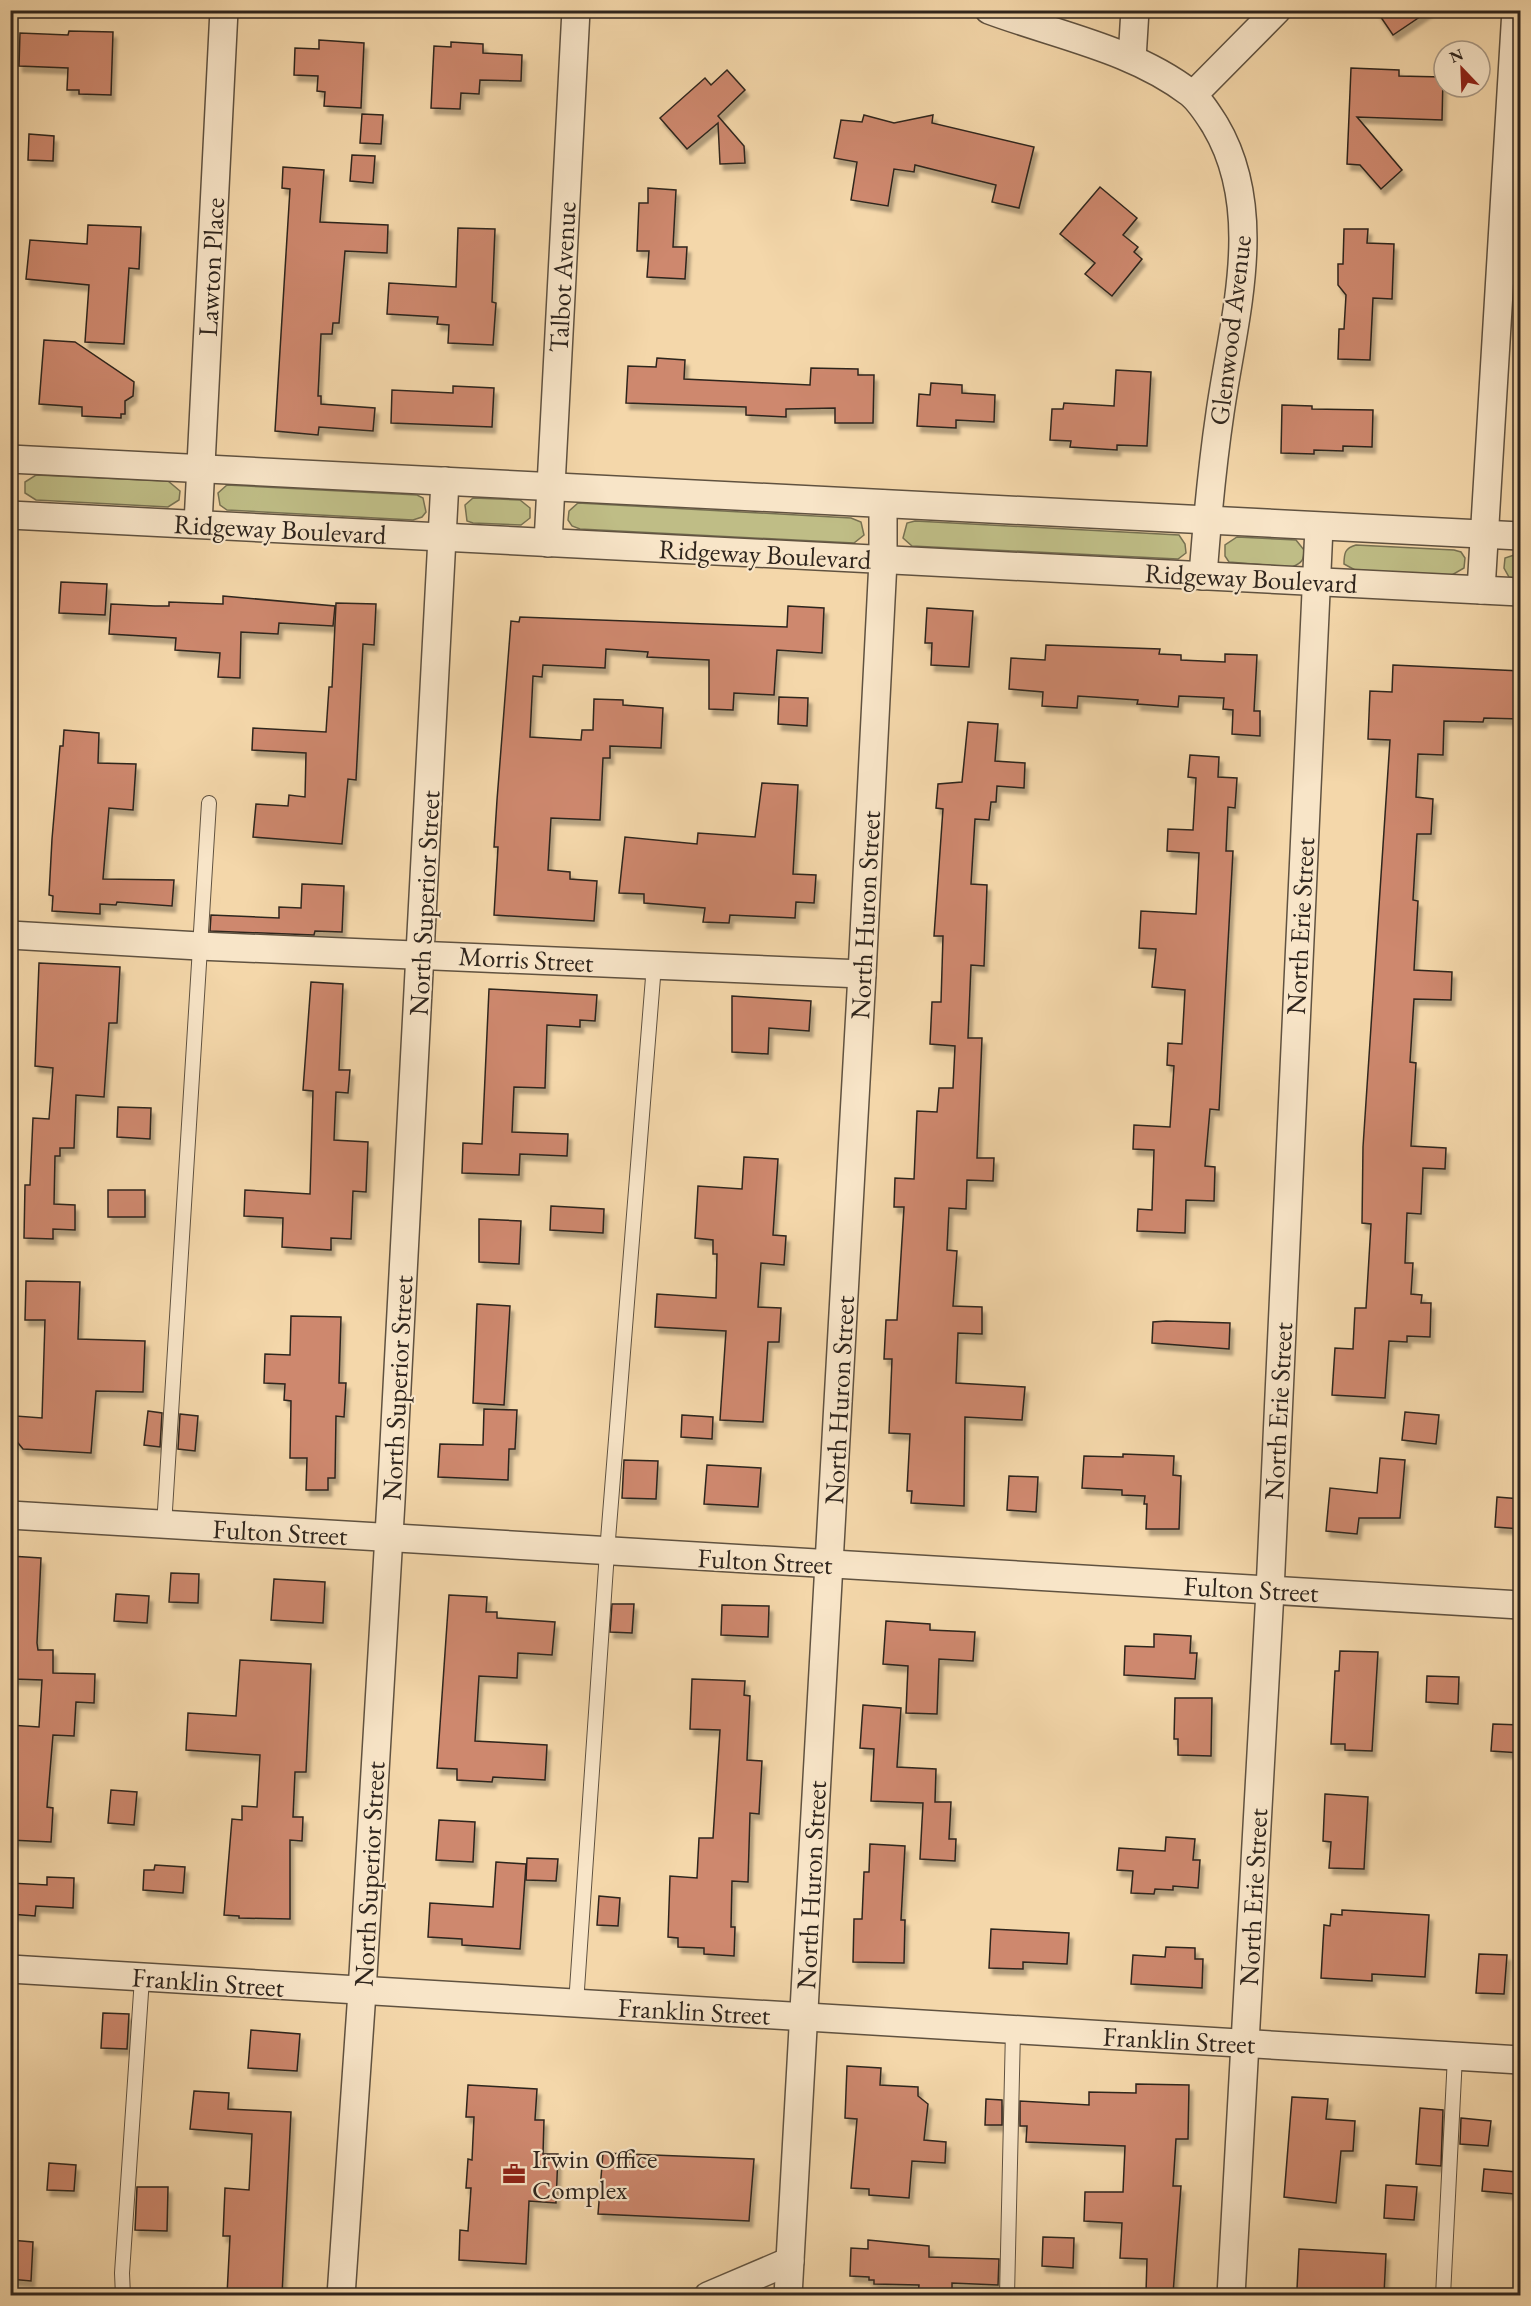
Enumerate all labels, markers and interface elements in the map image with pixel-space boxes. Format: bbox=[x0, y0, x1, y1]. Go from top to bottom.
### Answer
north arrow bbox=[1432, 39, 1492, 99]
text: N bbox=[1446, 43, 1466, 68]
street label: Lawton Place bbox=[190, 197, 232, 337]
street label: Talbot Avenue bbox=[541, 201, 583, 353]
street label: Glenwood Avenue bbox=[1201, 233, 1259, 427]
street label: Ridgeway Boulevard bbox=[173, 506, 388, 552]
street label: Ridgeway Boulevard bbox=[658, 531, 873, 577]
street label: Ridgeway Boulevard bbox=[1144, 555, 1359, 601]
street label: North Superior Street bbox=[401, 789, 447, 1017]
street label: North Huron Street bbox=[842, 809, 888, 1020]
street label: North Erie Street bbox=[1278, 836, 1322, 1016]
street label: Morris Street bbox=[458, 938, 595, 980]
street label: North Superior Street bbox=[374, 1274, 420, 1502]
street label: North Huron Street bbox=[816, 1294, 862, 1505]
street label: North Erie Street bbox=[1256, 1321, 1300, 1501]
street label: Fulton Street bbox=[211, 1511, 349, 1553]
street label: Fulton Street bbox=[696, 1540, 834, 1582]
street label: Fulton Street bbox=[1182, 1568, 1320, 1610]
street label: North Superior Street bbox=[346, 1760, 392, 1988]
street label: North Huron Street bbox=[788, 1779, 834, 1990]
street label: North Erie Street bbox=[1231, 1807, 1275, 1987]
street label: Franklin Street bbox=[131, 1959, 286, 2005]
street label: Franklin Street bbox=[617, 1990, 772, 2032]
street label: Franklin Street bbox=[1102, 2019, 1257, 2061]
place label: Irwin Office Complex bbox=[532, 2141, 658, 2207]
office icon: Irwin Office Complex bbox=[501, 2161, 527, 2187]

